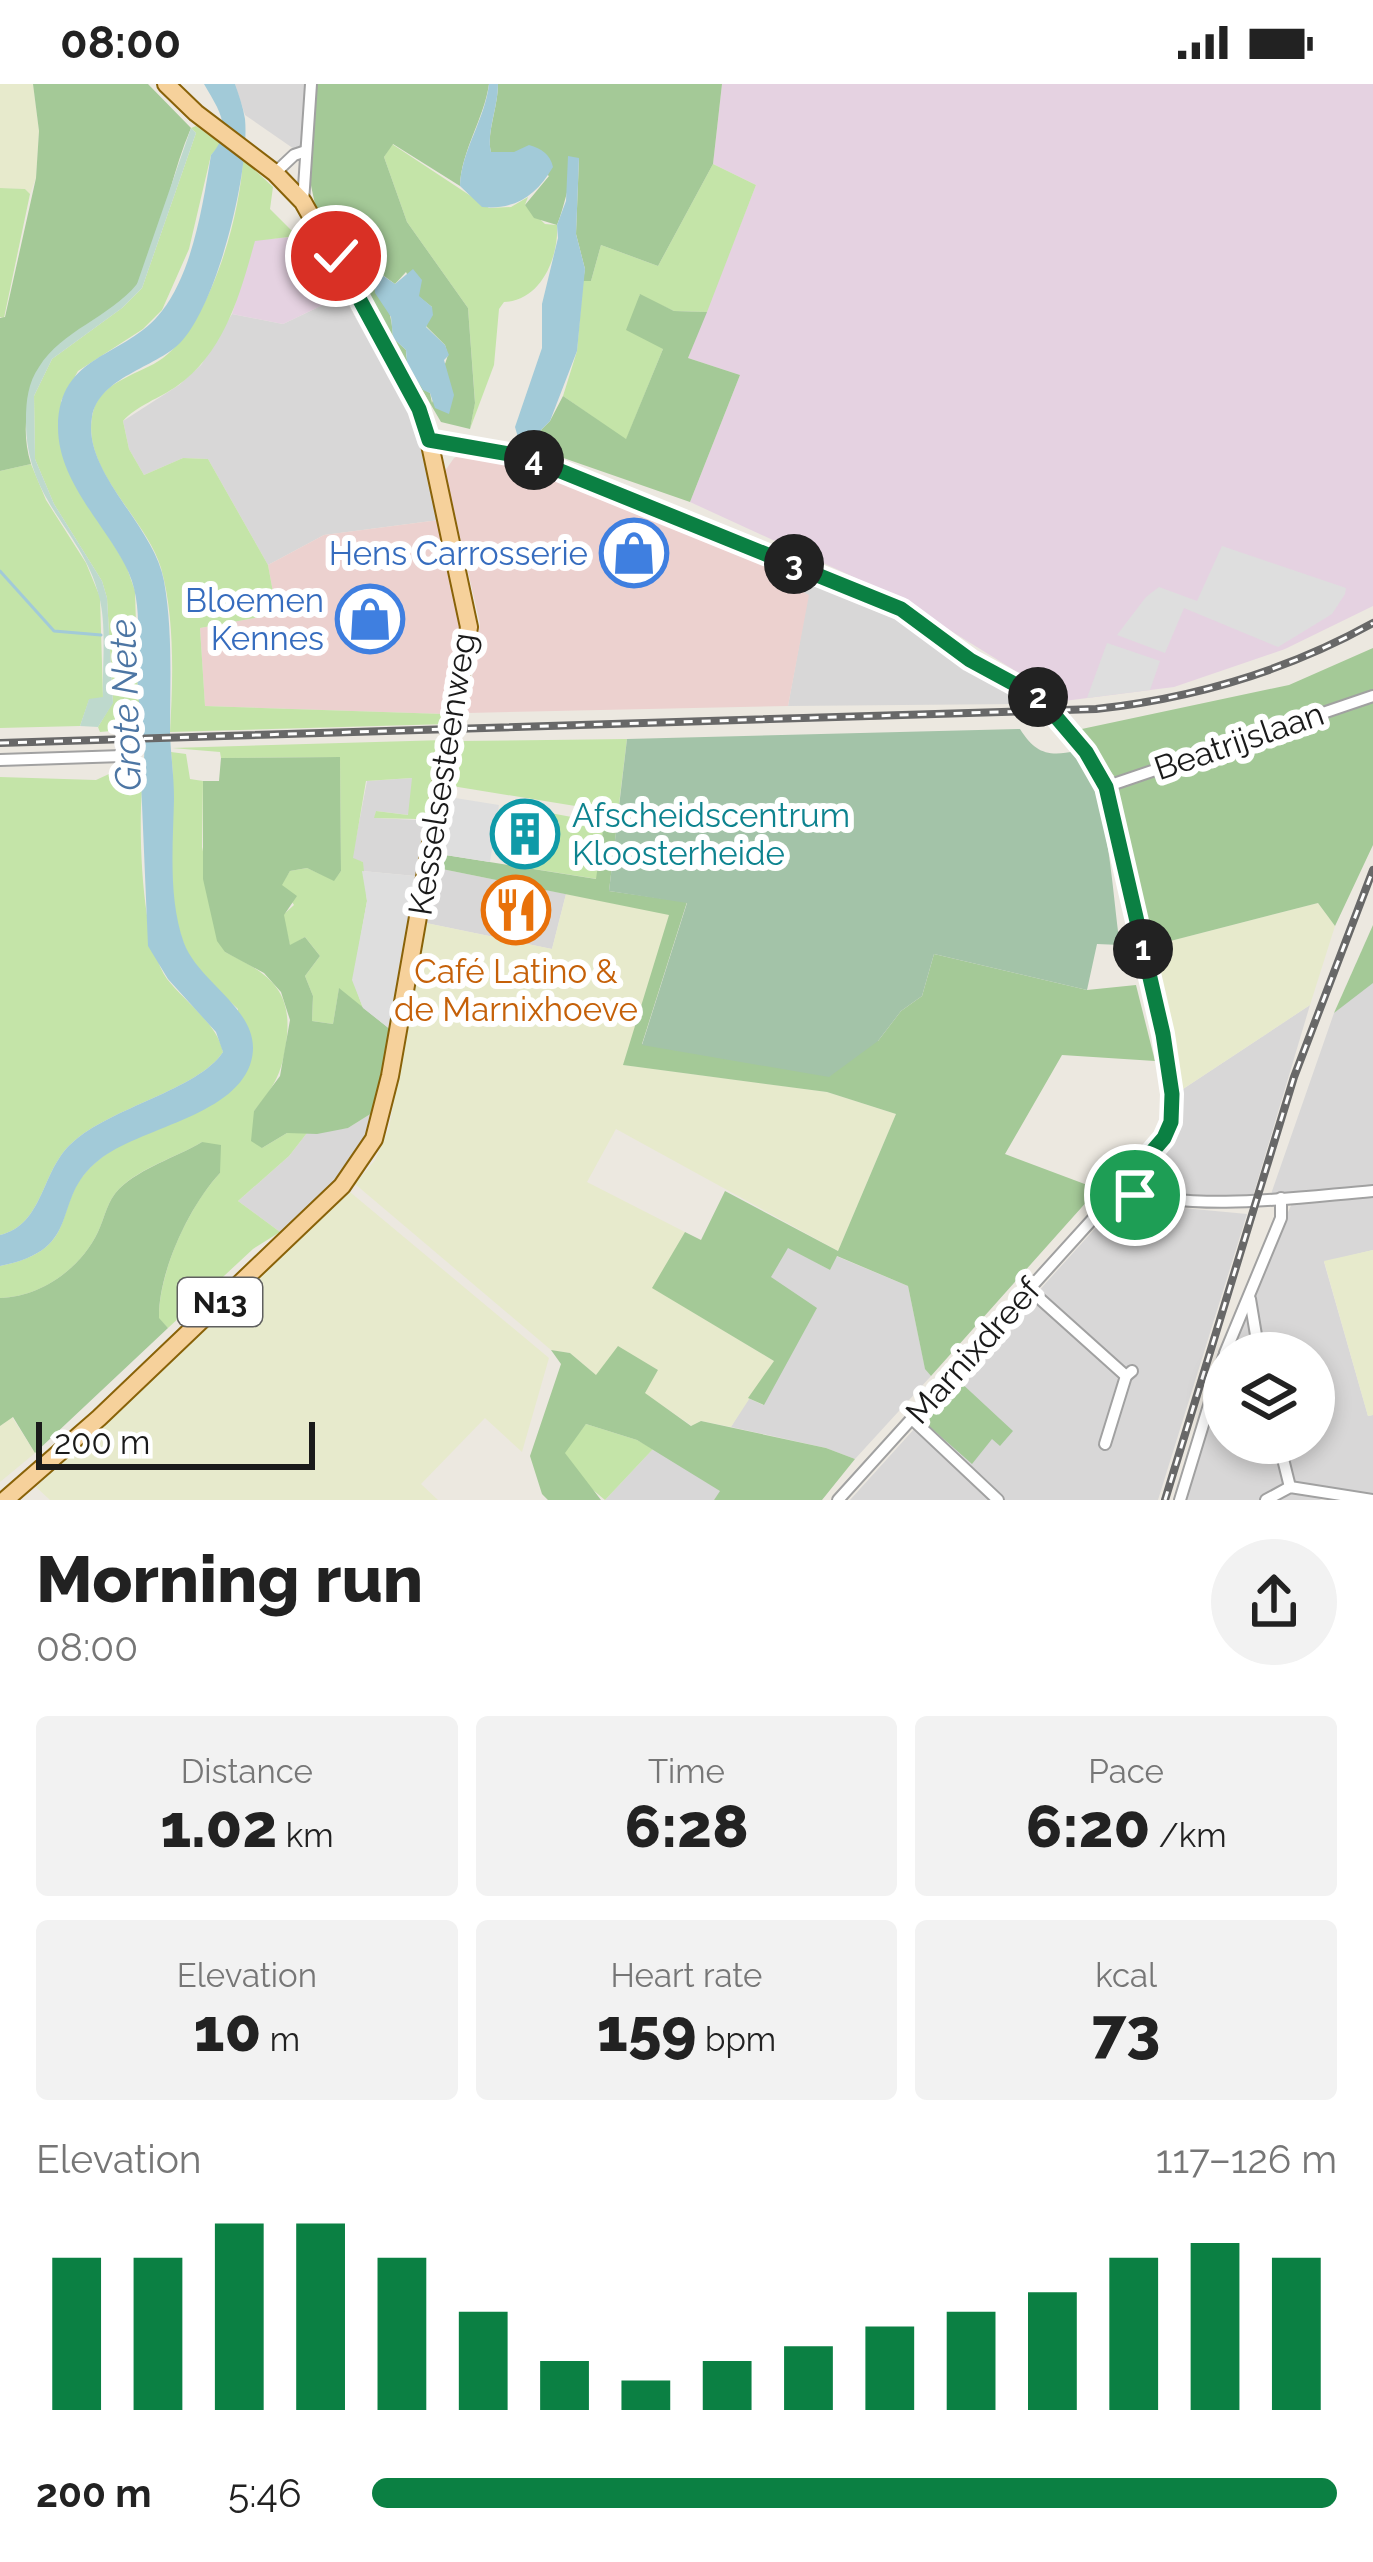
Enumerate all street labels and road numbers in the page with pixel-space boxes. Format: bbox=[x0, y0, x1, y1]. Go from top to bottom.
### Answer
street label: Kesselsesteenweg bbox=[400, 630, 484, 918]
street label: Beatrijslaan bbox=[1149, 694, 1329, 788]
street label: Marnixdreef bbox=[898, 1270, 1049, 1432]
road number: N13 bbox=[178, 1278, 262, 1326]

